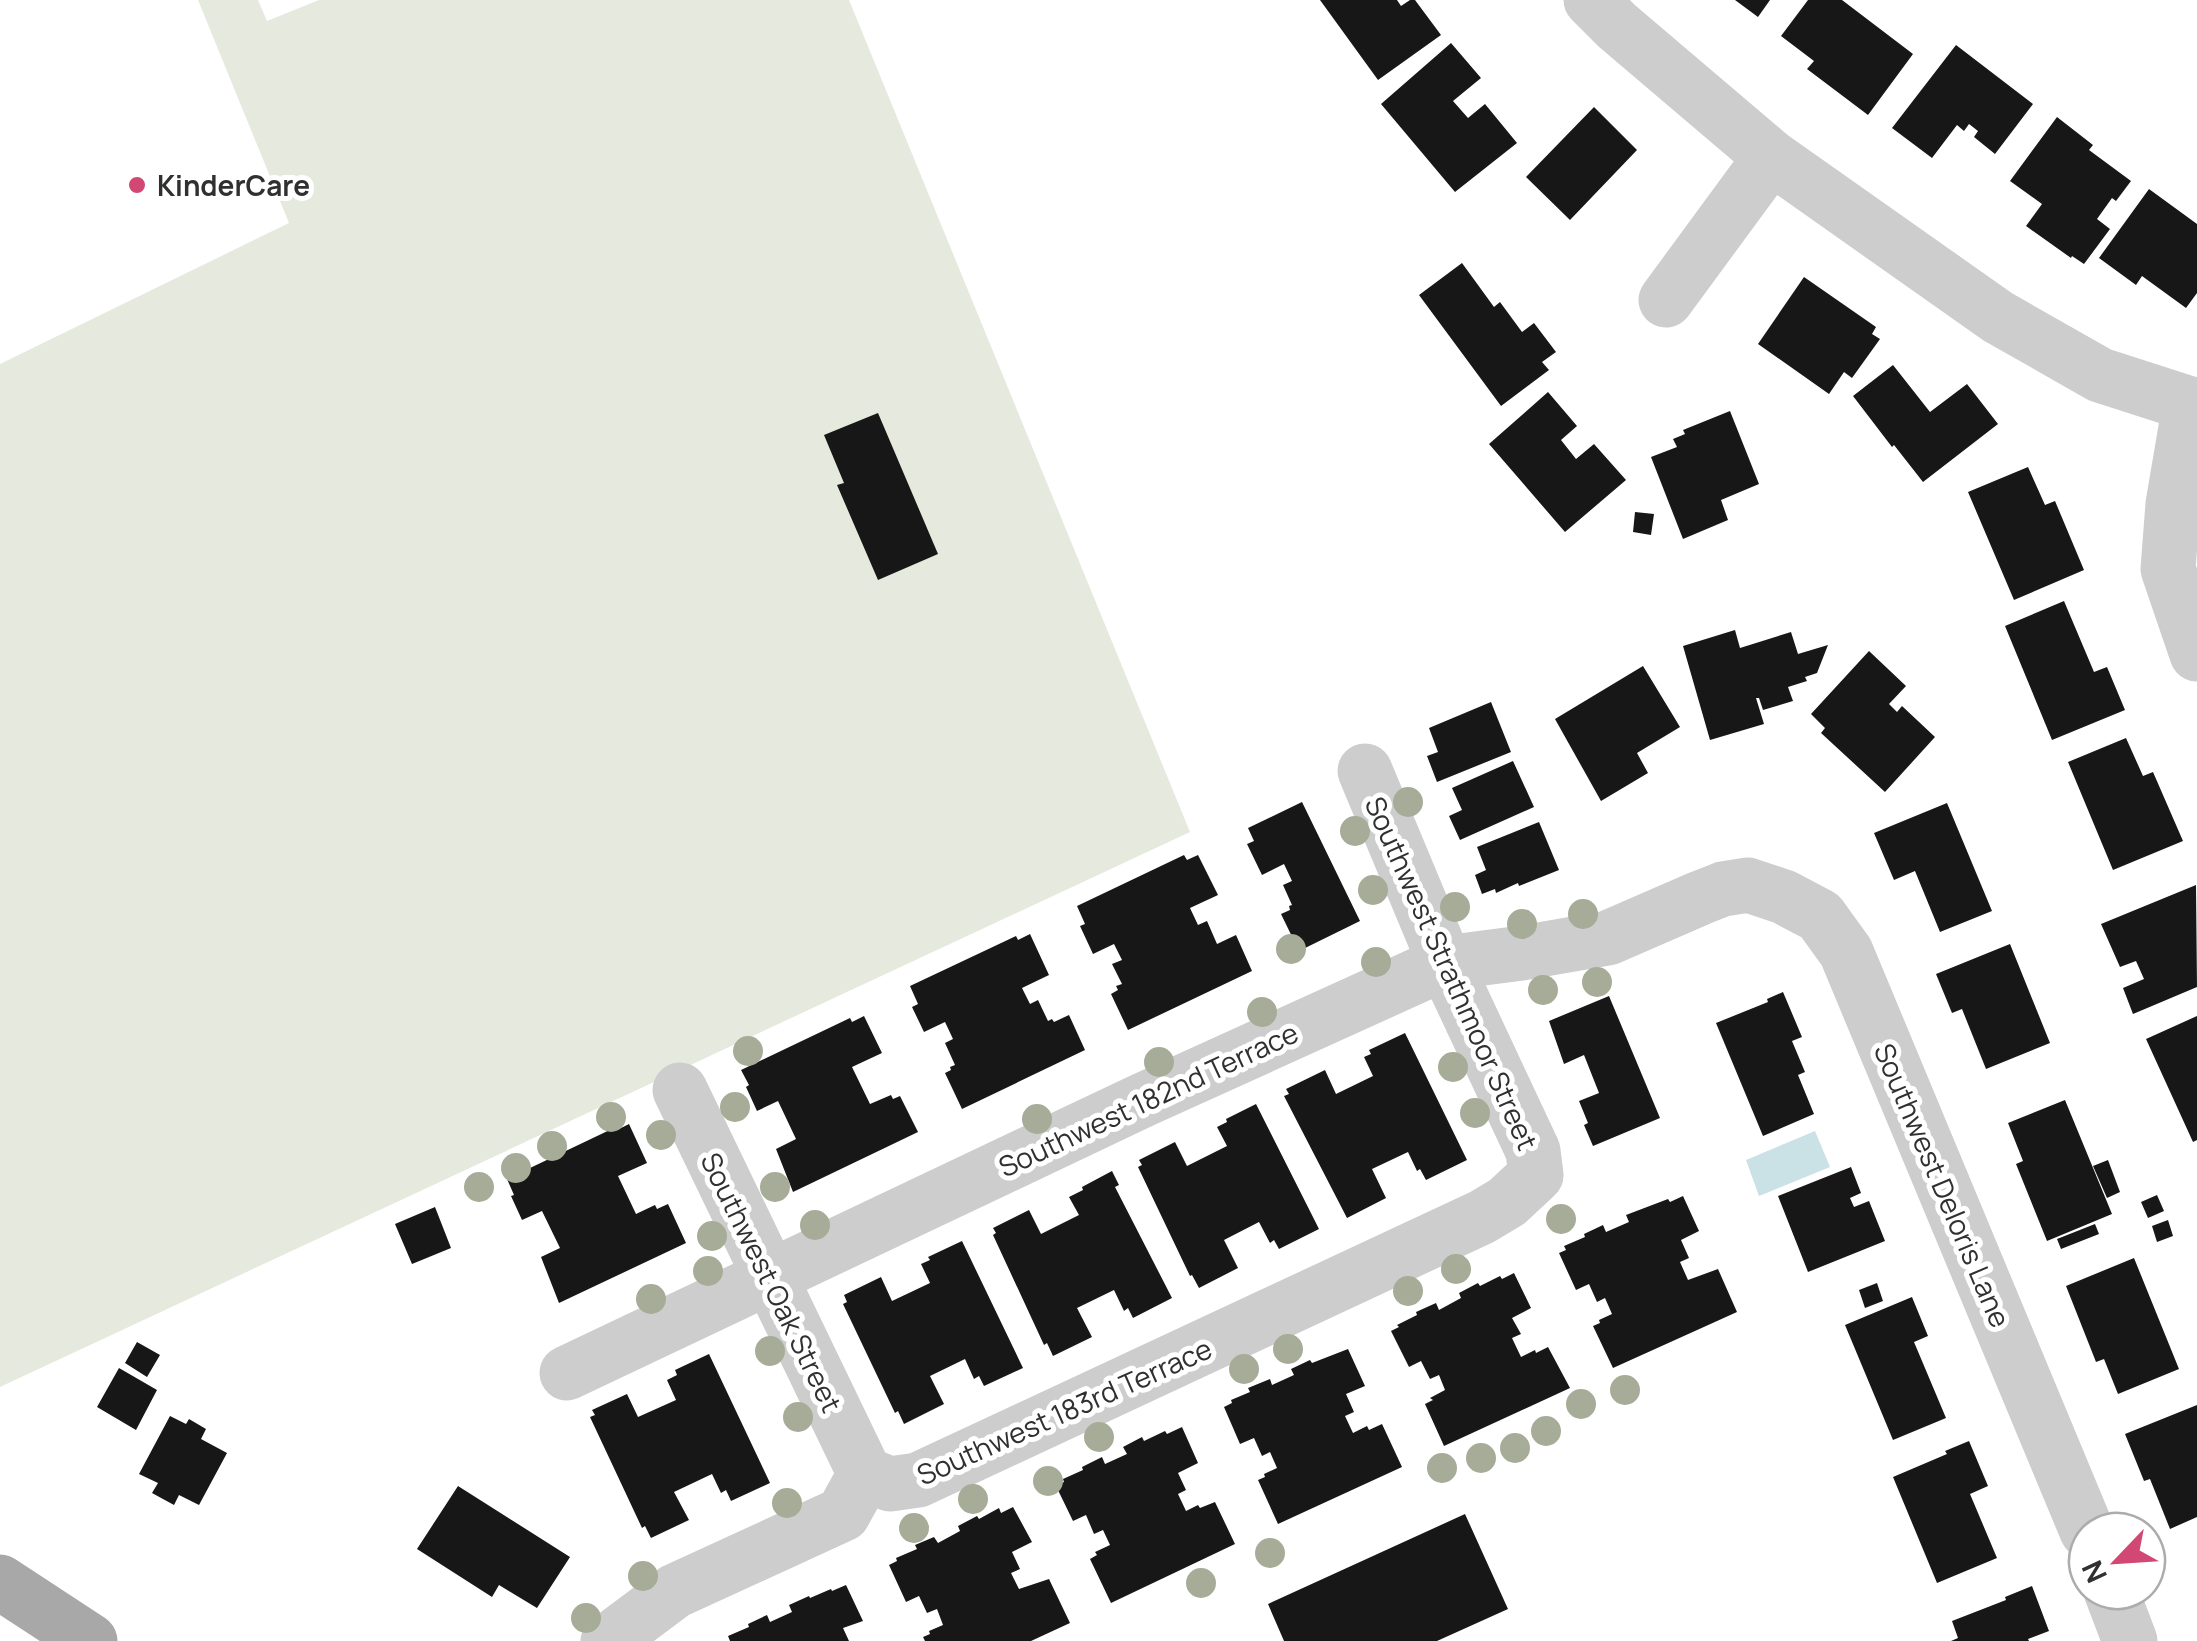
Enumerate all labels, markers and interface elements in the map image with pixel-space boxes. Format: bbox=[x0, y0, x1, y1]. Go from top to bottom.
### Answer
place label: KinderCare bbox=[157, 166, 310, 204]
marker: KinderCare bbox=[126, 174, 148, 196]
street label: Southwest Strathmoor Street bbox=[1357, 790, 1547, 1156]
street label: Southwest 182nd Terrace bbox=[992, 1013, 1304, 1185]
street label: Southwest Deloris Lane bbox=[1866, 1037, 2020, 1333]
street label: Southwest Oak Street bbox=[693, 1146, 851, 1418]
street label: Southwest 183rd Terrace bbox=[910, 1329, 1218, 1493]
north arrow bbox=[2067, 1511, 2167, 1611]
text: N bbox=[2072, 1555, 2115, 1589]

